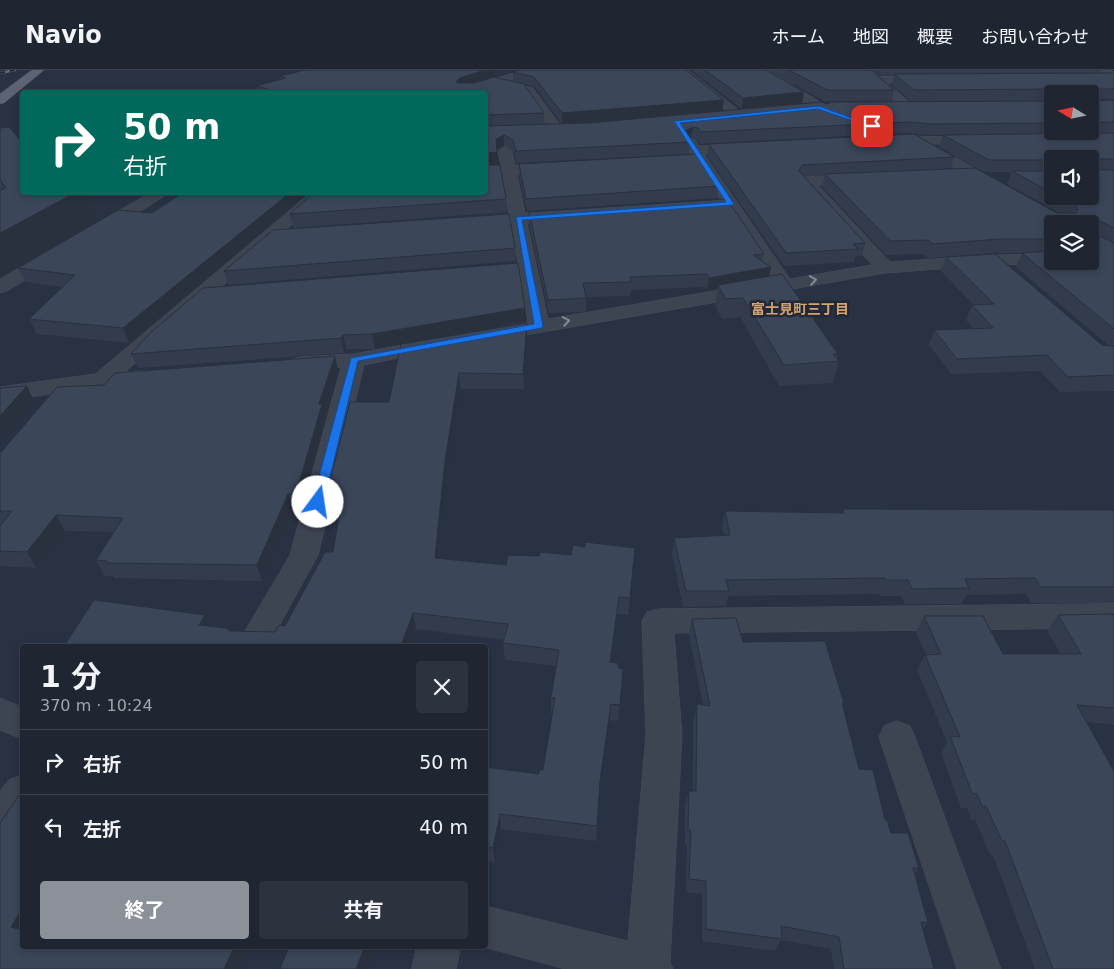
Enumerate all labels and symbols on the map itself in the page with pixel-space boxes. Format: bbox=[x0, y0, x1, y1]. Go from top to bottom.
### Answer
north arrow bbox=[1044, 85, 1099, 140]
pin bbox=[851, 105, 893, 147]
one-way arrow bbox=[808, 275, 817, 285]
district label: 富士見町三丁目 bbox=[751, 301, 849, 317]
one-way arrow bbox=[562, 317, 570, 327]
position arrow bbox=[291, 475, 343, 527]

